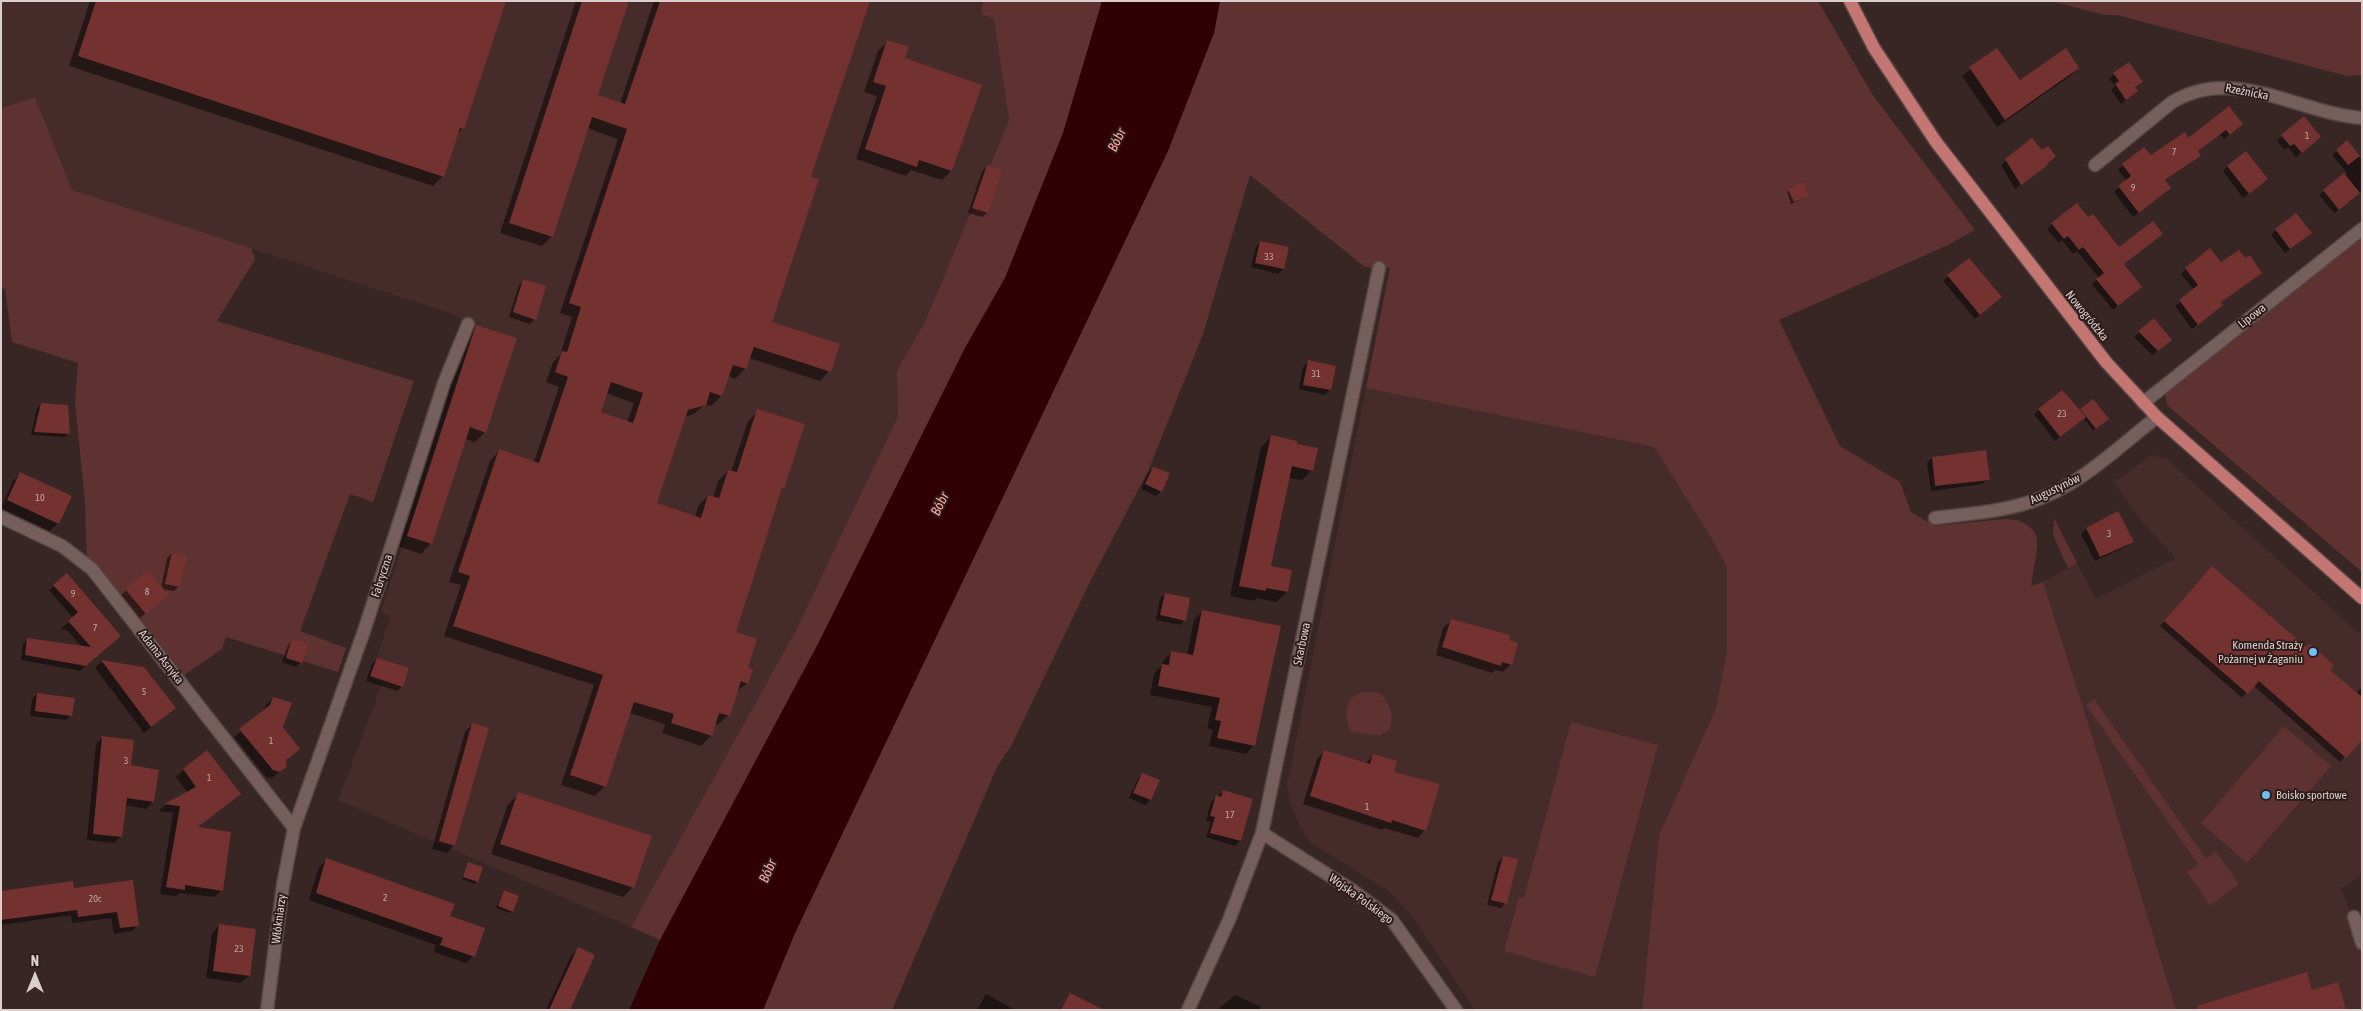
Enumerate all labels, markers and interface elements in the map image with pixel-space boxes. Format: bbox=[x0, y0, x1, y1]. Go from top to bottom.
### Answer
street label: Rzeźnicka bbox=[2224, 81, 2270, 103]
water label: Bóbr bbox=[1104, 126, 1130, 154]
house number: 1 bbox=[2305, 130, 2309, 142]
house number: 7 bbox=[2172, 146, 2176, 158]
house number: 9 bbox=[2131, 182, 2135, 194]
house number: 33 bbox=[1264, 251, 1274, 263]
street label: Nowogródzka bbox=[2062, 288, 2112, 344]
street label: Lipowa bbox=[2235, 301, 2269, 331]
house number: 31 bbox=[1311, 368, 1321, 380]
house number: 23 bbox=[2057, 408, 2067, 420]
street label: Augustynów bbox=[2028, 471, 2082, 507]
water label: Bóbr bbox=[927, 490, 953, 518]
house number: 10 bbox=[35, 492, 45, 504]
house number: 3 bbox=[2107, 528, 2111, 540]
street label: Fabryczna bbox=[368, 553, 396, 599]
house number: 8 bbox=[145, 586, 149, 598]
house number: 9 bbox=[71, 588, 75, 600]
street label: Skarbowa bbox=[1290, 621, 1314, 667]
house number: 7 bbox=[93, 622, 97, 634]
street label: Adama Asnyka bbox=[135, 627, 187, 687]
place label: Komenda Straży Pożarnej w Żaganiu bbox=[2218, 638, 2303, 666]
marker: Komenda Straży Pożarnej w Żaganiu bbox=[2307, 646, 2319, 658]
house number: 5 bbox=[142, 686, 146, 698]
house number: 1 bbox=[269, 735, 273, 747]
house number: 3 bbox=[124, 755, 128, 767]
house number: 1 bbox=[207, 772, 211, 784]
place label: Boisko sportowe bbox=[2276, 788, 2347, 802]
marker: Boisko sportowe bbox=[2260, 789, 2272, 801]
house number: 1 bbox=[1365, 801, 1369, 813]
house number: 17 bbox=[1225, 809, 1235, 821]
water label: Bóbr bbox=[756, 857, 780, 885]
street label: Wojska Polskiego bbox=[1326, 871, 1396, 927]
house number: 2 bbox=[383, 892, 387, 904]
house number: 20c bbox=[88, 893, 102, 905]
street label: Włókniarzy bbox=[269, 893, 289, 945]
house number: 23 bbox=[234, 943, 244, 955]
north arrow bbox=[10, 951, 60, 1001]
text: N bbox=[31, 953, 39, 969]

